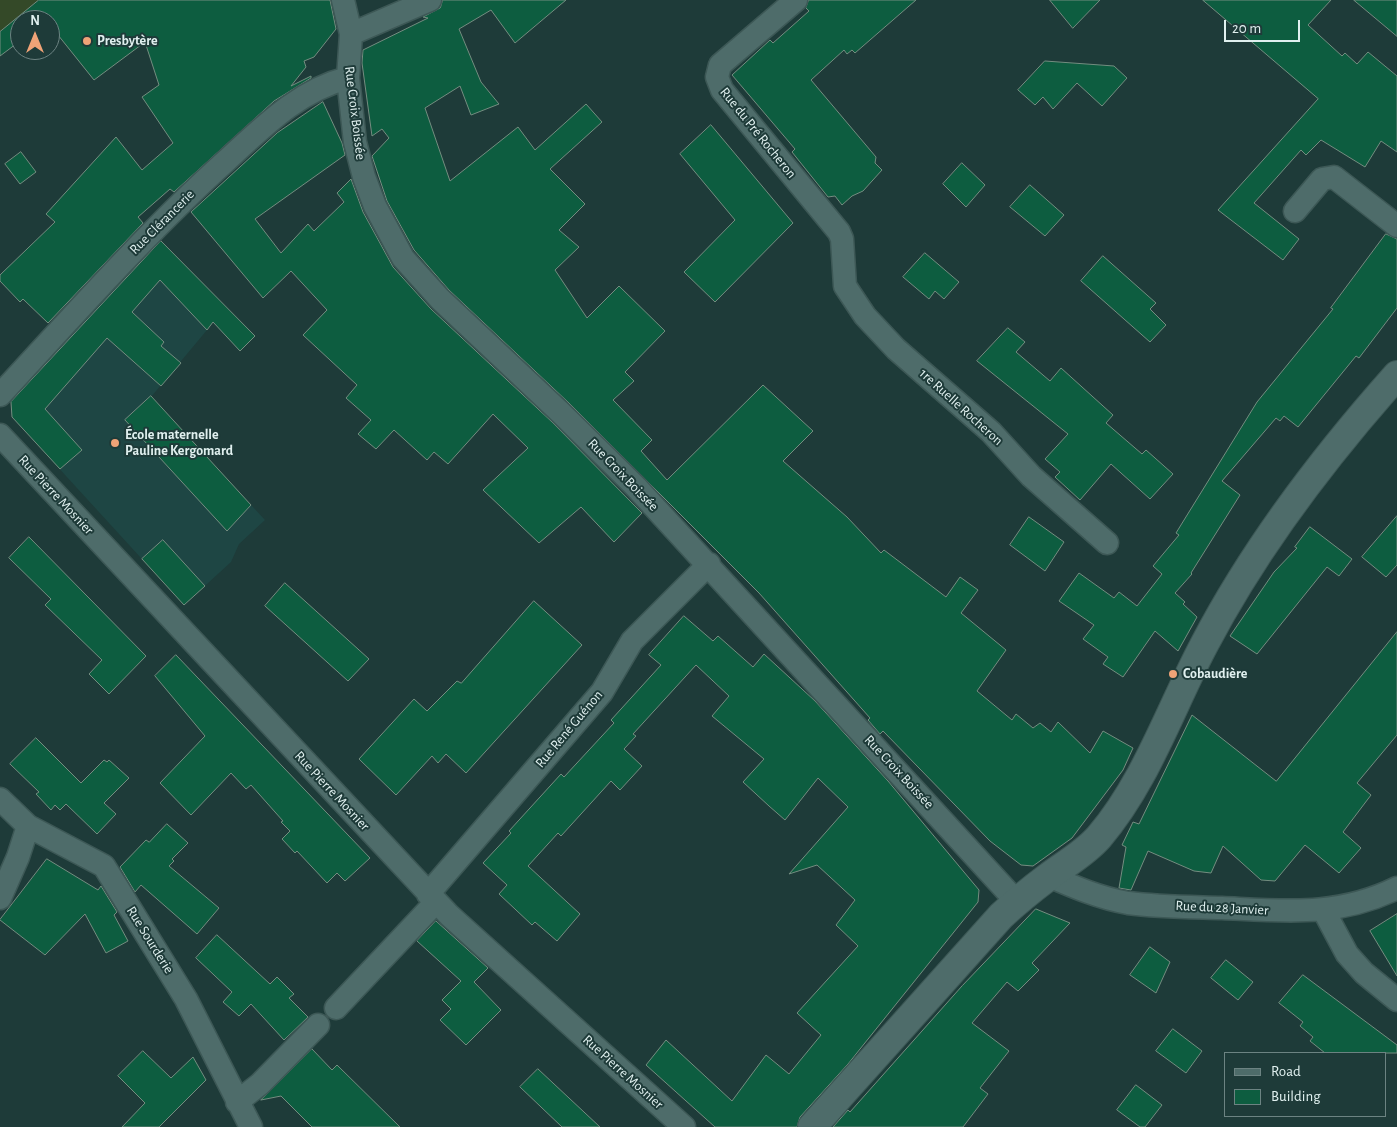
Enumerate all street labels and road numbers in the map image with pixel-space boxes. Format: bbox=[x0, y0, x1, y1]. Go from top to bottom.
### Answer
street label: Rue Croix Boissée bbox=[341, 65, 369, 161]
street label: Rue du Pré Rocheron bbox=[716, 84, 800, 182]
street label: Rue Clérancerie bbox=[126, 186, 198, 258]
street label: 1re Ruelle Rocheron bbox=[916, 365, 1006, 449]
street label: Rue Croix Boissée bbox=[584, 435, 662, 515]
street label: Rue Pierre Mosnier bbox=[15, 452, 97, 538]
street label: Rue René Guénon bbox=[532, 687, 606, 771]
street label: Rue Croix Boissée bbox=[861, 732, 937, 812]
street label: Rue Pierre Mosnier bbox=[291, 748, 373, 834]
street label: Rue du 28 Janvier bbox=[1175, 897, 1269, 919]
street label: Rue Sourderie bbox=[123, 903, 177, 977]
street label: Rue Pierre Mosnier bbox=[579, 1031, 667, 1113]

